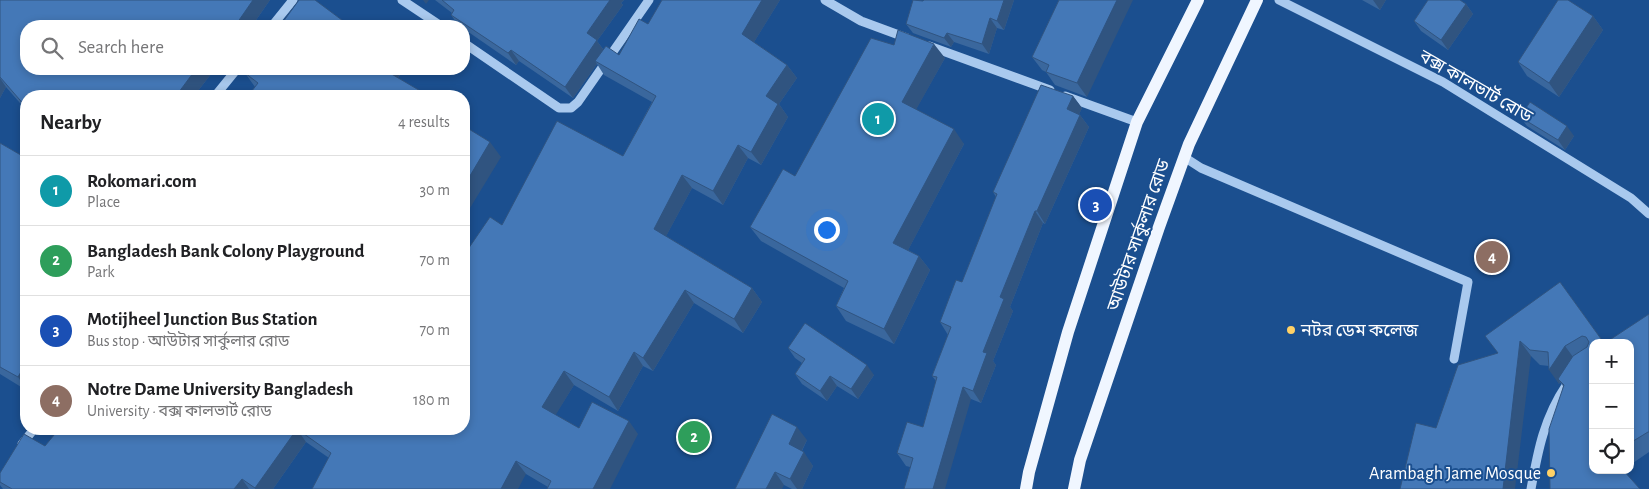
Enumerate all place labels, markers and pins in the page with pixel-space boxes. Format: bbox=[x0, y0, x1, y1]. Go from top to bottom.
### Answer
pin: 1 bbox=[862, 100, 894, 138]
pin: 3 bbox=[1080, 186, 1112, 224]
pin: 4 bbox=[1476, 238, 1508, 276]
place label: নটর ডেম কলেজ bbox=[1300, 320, 1419, 340]
marker: নটর ডেম কলেজ bbox=[1285, 324, 1297, 336]
pin: 2 bbox=[678, 418, 710, 456]
place label: Arambagh Jame Mosque bbox=[1369, 465, 1541, 483]
marker: Arambagh Jame Mosque bbox=[1545, 467, 1557, 479]

